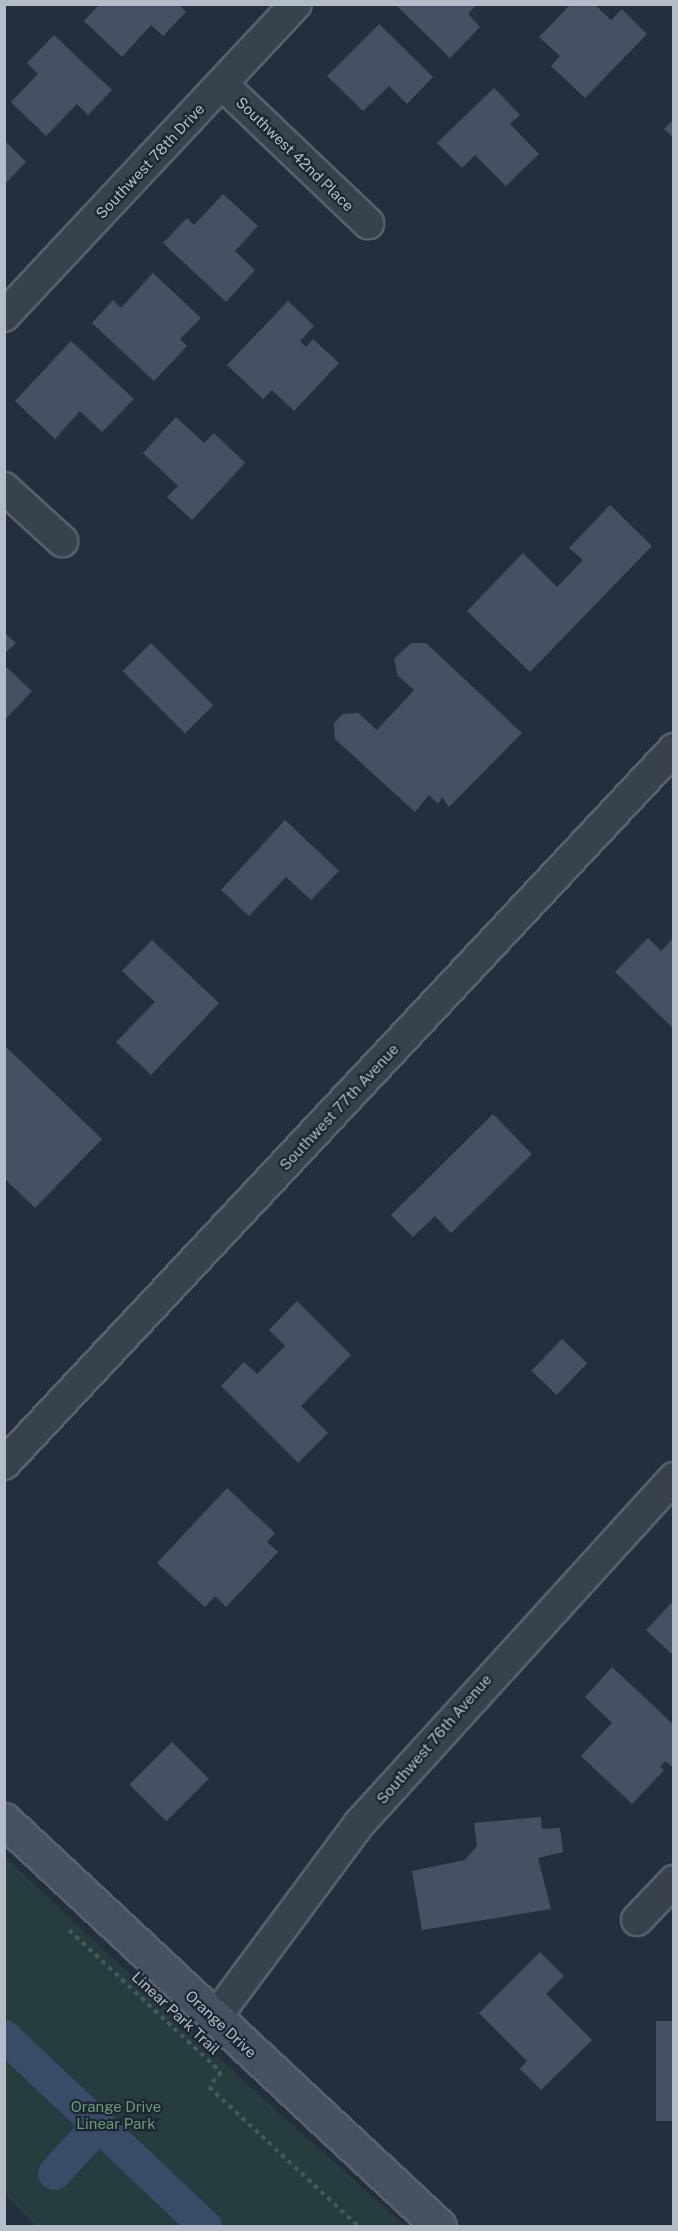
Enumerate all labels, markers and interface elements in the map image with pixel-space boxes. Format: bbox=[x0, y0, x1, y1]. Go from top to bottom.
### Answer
street label: Southwest 42nd Place bbox=[232, 93, 358, 215]
street label: Southwest 78th Drive bbox=[92, 100, 208, 222]
street label: Southwest 77th Avenue bbox=[276, 1040, 402, 1174]
street label: Southwest 76th Avenue bbox=[373, 1670, 495, 1808]
street label: Linear Park Trail bbox=[128, 1968, 224, 2058]
street label: Orange Drive bbox=[182, 1987, 260, 2061]
park label: Orange Drive Linear Park bbox=[71, 2097, 161, 2132]

